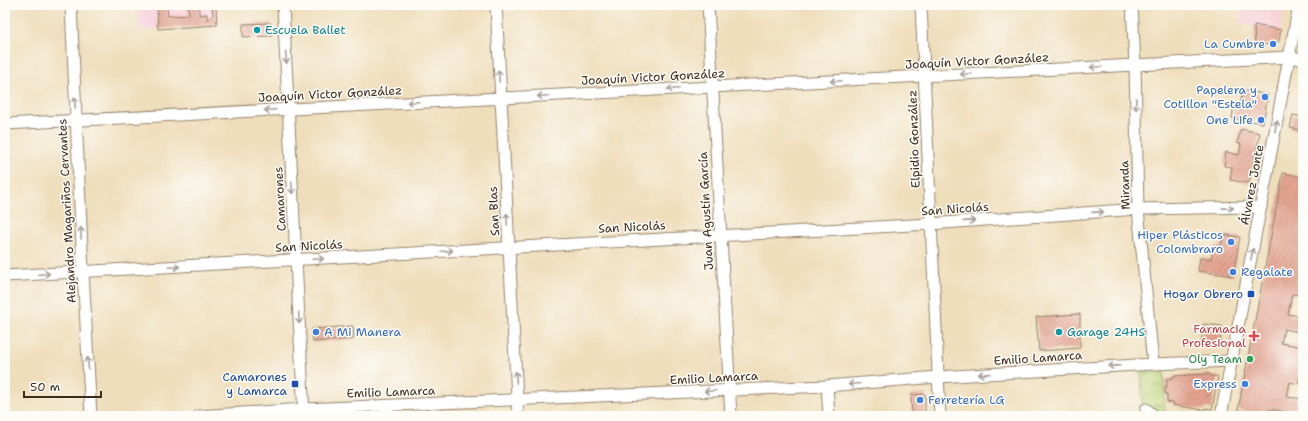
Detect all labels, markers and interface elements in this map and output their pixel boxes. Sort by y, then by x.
place label: Escuela Ballet [265,22,346,38]
marker: Escuela Ballet [252,25,262,35]
place label: La Cumbre [1204,36,1265,52]
marker: La Cumbre [1268,39,1278,49]
street label: Joaquín Victor González [905,49,1049,73]
one-way arrow [282,51,289,64]
one-way arrow [1090,64,1103,71]
street label: Joaquín Victor González [581,65,725,89]
one-way arrow [495,70,503,83]
one-way arrow [960,71,973,78]
one-way arrow [830,77,843,85]
street label: Joaquín Victor González [258,82,402,106]
place label: Papelera y Cotillon "Estela" [1164,82,1257,112]
one-way arrow [667,86,680,93]
street label: Elpidio González [904,90,924,188]
one-way arrow [537,92,550,99]
marker: Papelera y Cotillon "Estela" [1260,92,1270,102]
one-way arrow [72,97,79,110]
one-way arrow [1132,97,1140,110]
one-way arrow [407,99,420,106]
one-way arrow [264,107,277,114]
place label: One Life [1206,112,1253,128]
marker: One Life [1256,115,1266,125]
street label: Alejandro Magariños Cervantes [54,118,80,304]
one-way arrow [1272,120,1280,133]
street label: Álvarez Jonte [1236,143,1268,227]
street label: Juan Agustín García [695,151,717,271]
street label: Miranda [1116,159,1134,210]
street label: Camarones [270,166,290,232]
one-way arrow [288,181,296,194]
street label: San Blas [485,186,503,236]
street label: San Nicolás [921,199,989,219]
one-way arrow [1221,204,1234,212]
one-way arrow [1091,208,1104,215]
one-way arrow [503,213,511,226]
street label: San Nicolás [598,217,666,237]
one-way arrow [962,218,975,225]
one-way arrow [77,227,85,240]
place label: Hiper Plásticos Colombraro [1137,227,1223,257]
street label: San Nicolás [275,236,343,256]
marker: Hiper Plásticos Colombraro [1226,237,1236,247]
one-way arrow [440,248,453,255]
one-way arrow [1248,248,1256,261]
one-way arrow [311,255,324,262]
one-way arrow [167,263,180,270]
place label: Regalate [1241,264,1293,280]
marker: Regalate [1228,267,1238,277]
one-way arrow [37,270,50,277]
place label: Hogar Obrero [1163,286,1243,302]
marker: Hogar Obrero [1246,289,1256,299]
one-way arrow [295,311,302,324]
place label: Farmacia Profesional [1182,321,1247,351]
place label: A Mi Manera [324,324,402,340]
place label: Garage 24HS [1067,324,1146,340]
marker: A Mi Manera [311,327,321,337]
marker: Garage 24HS [1054,327,1064,337]
marker: Farmacia Profesional [1249,331,1259,341]
street label: Emilio Lamarca [993,347,1083,369]
place label: Oly Team [1188,351,1242,367]
marker: Oly Team [1245,354,1255,364]
one-way arrow [84,357,92,370]
one-way arrow [1108,362,1121,370]
street label: Emilio Lamarca [669,368,759,388]
place label: Camarones y Lamarca [223,369,288,399]
one-way arrow [978,370,991,378]
one-way arrow [512,371,520,384]
scale bar [24,373,101,399]
place label: Express [1193,376,1237,392]
text: 50 m [30,379,60,395]
marker: Camarones y Lamarca [290,379,300,389]
marker: Express [1240,379,1250,389]
one-way arrow [848,380,861,387]
street label: Emilio Lamarca [346,382,436,402]
one-way arrow [704,387,717,395]
place label: Ferretería LG [928,392,1005,408]
marker: Ferretería LG [915,395,925,405]

